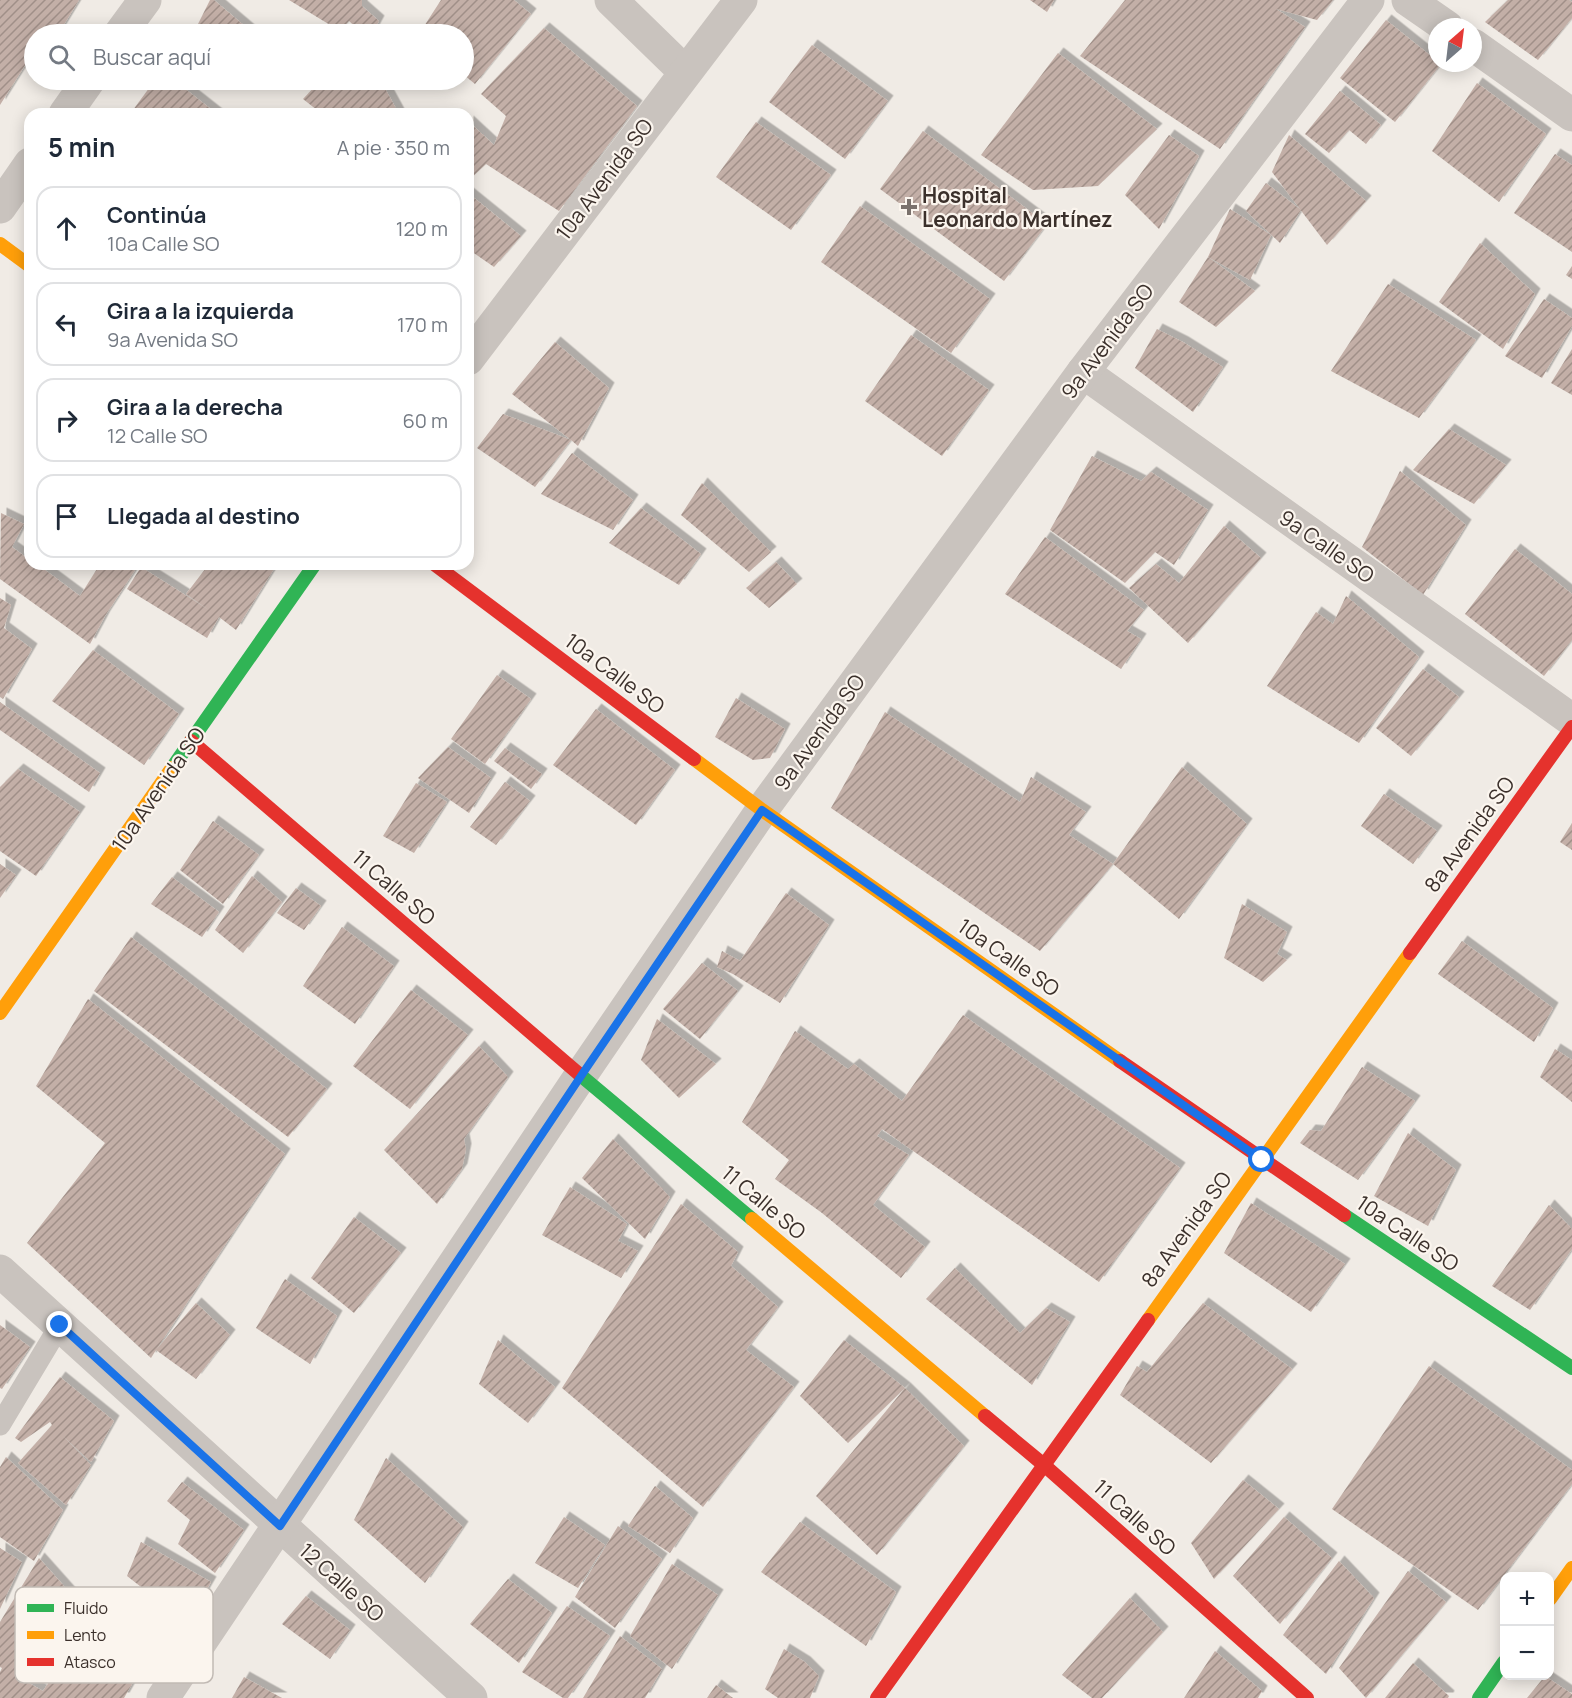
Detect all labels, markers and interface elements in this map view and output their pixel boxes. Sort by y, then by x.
north arrow [1428,18,1482,72]
search box [24,24,474,90]
icon: search [45,41,78,74]
text: Buscar aquí [93,42,211,72]
street label: 10a Avenida SO [549,113,659,245]
text: 5 min [48,129,115,165]
text: A pie · 350 m [337,134,450,161]
place label: Hospital Leonardo Martínez [922,181,1113,233]
marker: Hospital Leonardo Martínez [900,198,918,216]
text: Continúa [107,200,207,230]
icon: ahead [50,212,83,245]
text: 120 m [396,215,448,242]
text: 10a Calle SO [107,230,219,257]
street label: 9a Avenida SO [1054,278,1160,404]
text: Gira a la izquierda [107,296,294,326]
icon: left [50,308,83,341]
text: 170 m [397,311,448,338]
text: 9a Avenida SO [107,326,238,353]
text: Gira a la derecha [107,392,283,422]
icon: right [50,404,83,437]
text: 60 m [402,407,448,434]
text: 12 Calle SO [107,422,207,449]
icon: arrive [50,500,83,533]
text: Llegada al destino [107,501,300,531]
street label: 9a Calle SO [1274,503,1380,589]
street label: 10a Calle SO [559,626,671,720]
street label: 9a Avenida SO [767,668,871,796]
street label: 10a Avenida SO [105,721,211,857]
street label: 8a Avenida SO [1418,771,1520,897]
street label: 11 Calle SO [346,843,442,931]
street label: 10a Calle SO [953,912,1065,1002]
route start [1248,1146,1274,1172]
street label: 11 Calle SO [716,1159,812,1245]
street label: 8a Avenida SO [1135,1166,1237,1292]
street label: 10a Calle SO [1351,1188,1465,1278]
route end [46,1311,72,1337]
street label: 11 Calle SO [1088,1473,1182,1561]
street label: 12 Calle SO [293,1536,391,1628]
map controls [1500,1572,1554,1680]
button: + [1500,1572,1554,1626]
legend [15,1587,213,1683]
text: Fluido [64,1597,108,1619]
text: Lento [64,1624,106,1646]
button: − [1500,1626,1554,1680]
text: Atasco [64,1651,116,1673]

